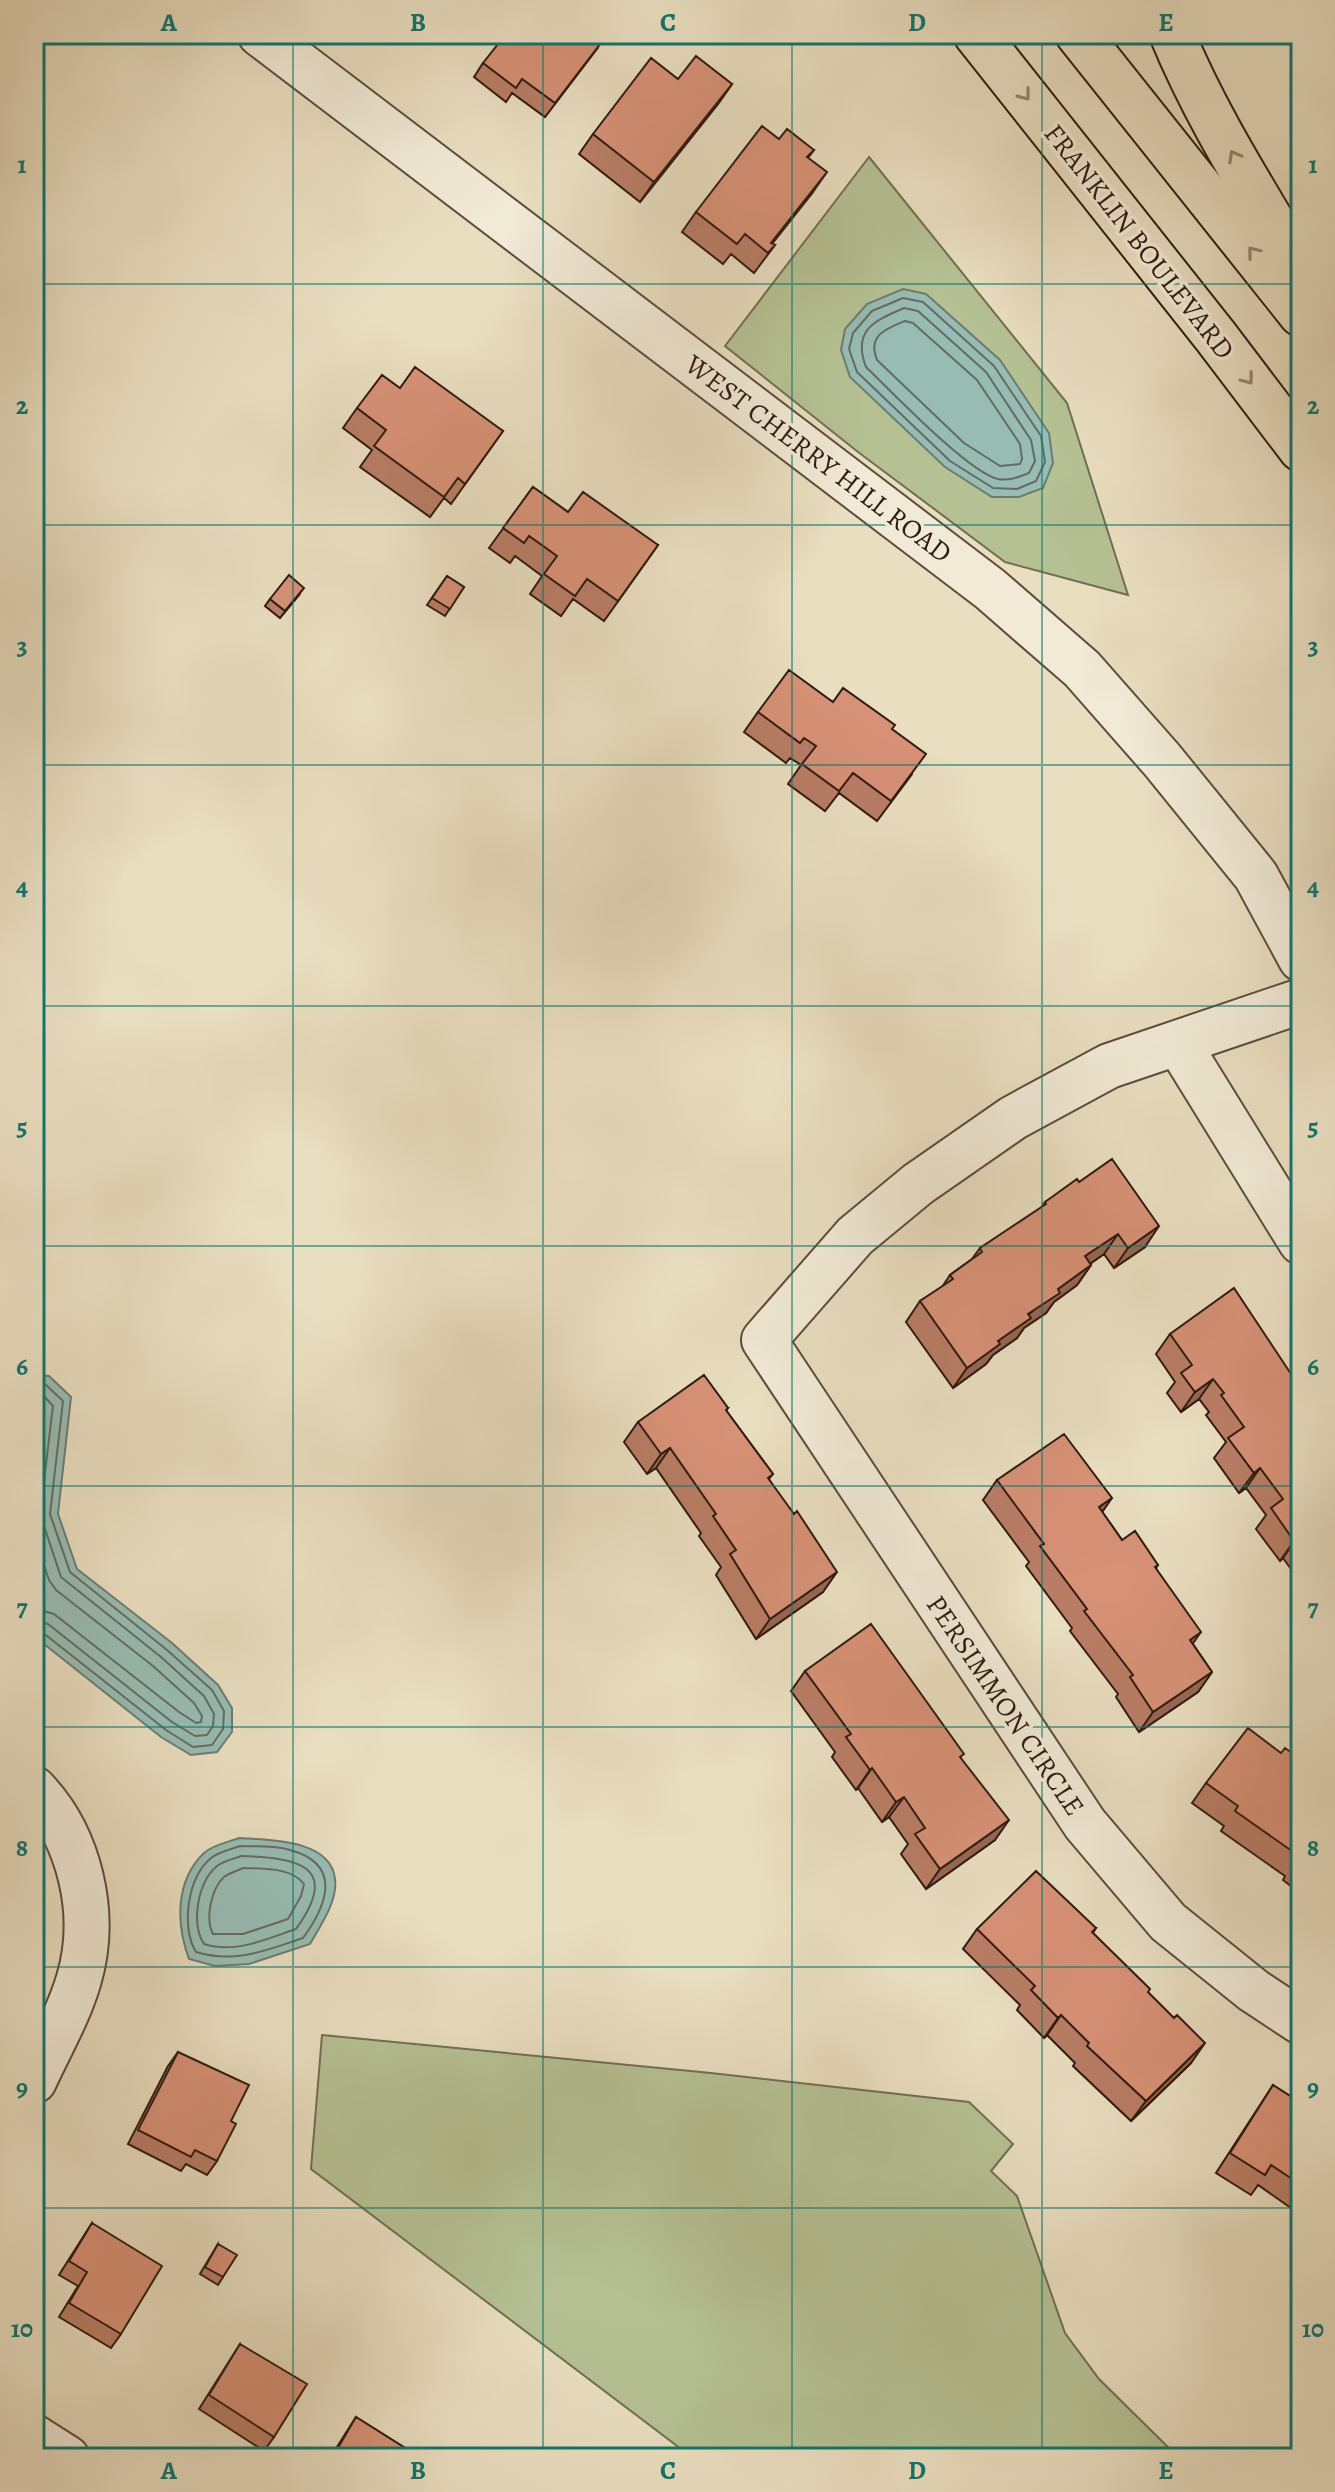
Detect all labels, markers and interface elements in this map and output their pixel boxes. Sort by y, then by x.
text: A [160,5,178,40]
text: B [410,5,426,40]
text: C [660,5,676,40]
text: D [908,5,926,40]
text: E [1158,5,1174,40]
one-way arrow [1015,86,1029,101]
street label: FRANKLIN BOULEVARD [1035,116,1243,367]
text: 1 [17,147,27,182]
text: 1 [1308,147,1318,182]
one-way arrow [1228,149,1243,164]
one-way arrow [1248,247,1263,261]
street label: WEST CHERRY HILL ROAD [676,345,960,572]
one-way arrow [1238,370,1253,385]
text: 2 [16,388,29,423]
text: 2 [1307,388,1320,423]
text: 3 [16,628,28,663]
text: 3 [1307,628,1319,663]
text: 4 [16,869,28,904]
text: 4 [1307,869,1319,904]
text: 5 [16,1109,28,1144]
text: 5 [1307,1109,1319,1144]
text: 6 [16,1349,28,1384]
text: 6 [1307,1349,1319,1384]
street label: PERSIMMON CIRCLE [917,1588,1093,1823]
text: 7 [16,1590,28,1625]
text: 7 [1307,1590,1319,1625]
text: 8 [16,1830,28,1865]
text: 8 [1307,1830,1319,1865]
text: 9 [16,2070,28,2105]
text: 9 [1307,2070,1319,2105]
text: 10 [11,2311,33,2346]
text: 10 [1302,2311,1324,2346]
text: A [160,2453,178,2488]
text: B [410,2453,426,2488]
text: C [660,2453,676,2488]
text: D [908,2453,926,2488]
text: E [1158,2453,1174,2488]

